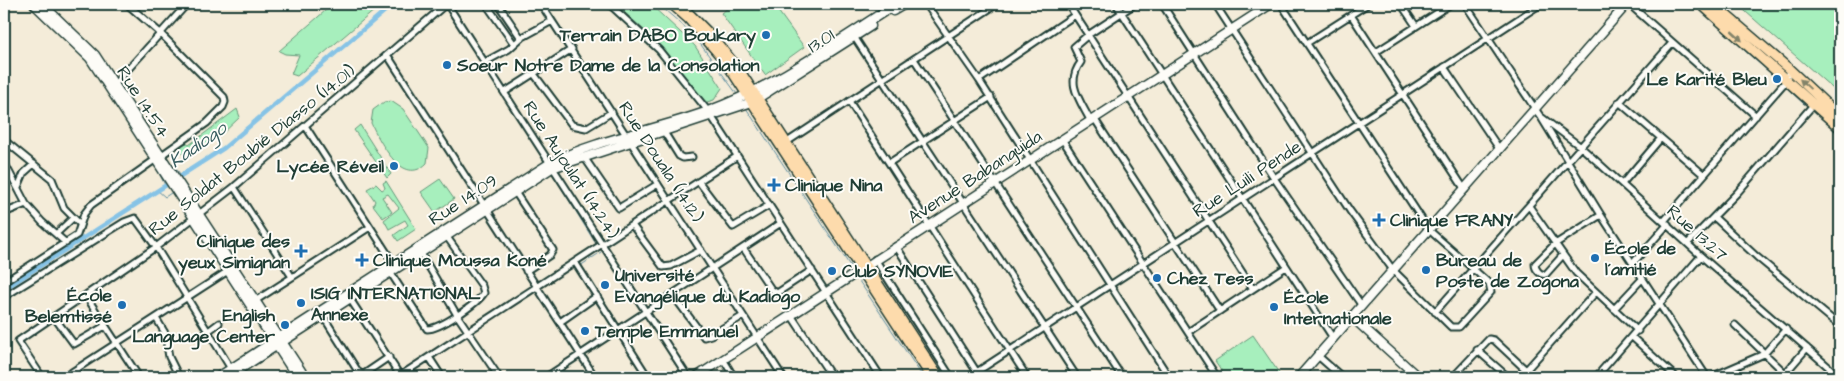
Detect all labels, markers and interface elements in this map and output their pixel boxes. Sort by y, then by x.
place label: Terrain DABO Boukary [559,23,756,49]
street label: 13.01 [803,23,839,59]
marker: Terrain DABO Boukary [760,29,772,41]
one-way arrow [1731,30,1743,42]
place label: Soeur Notre Dame de la Consolation [456,53,760,78]
street label: Rue Soldat Boubié Diasso (14.01) [143,59,361,241]
marker: Soeur Notre Dame de la Consolation [441,59,453,71]
street label: Rue 14.54 [110,61,176,143]
place label: Le Karité Bleu [1646,67,1767,92]
marker: Le Karité Bleu [1771,73,1783,85]
one-way arrow [1799,78,1811,90]
street label: Rue Aujoulat (14.24) [517,96,625,244]
street label: Rue Douala (14.12) [613,97,709,227]
water label: Kadiogo [164,115,233,175]
street label: Avenue Babanguida [903,124,1048,231]
street label: Rue Luili Pende [1188,134,1307,224]
place label: Lycée Réveil [276,154,384,180]
marker: Lycée Réveil [388,160,400,172]
street label: Rue 14.09 [424,168,502,232]
place label: Clinique Nina [785,173,883,198]
marker: Clinique Nina [767,178,781,192]
street label: Rue 13.27 [1661,199,1733,267]
place label: Clinique FRANY [1390,208,1513,233]
marker: Clinique FRANY [1372,213,1386,227]
place label: Clinique des yeux Simignan [178,229,290,276]
place label: École de l´amitié [1605,236,1676,282]
marker: Clinique des yeux Simignan [294,244,308,258]
place label: Clinique Moussa Koné [373,248,547,273]
place label: Bureau de Poste de Zogona [1436,248,1580,295]
marker: École de l´amitié [1589,252,1601,264]
marker: Clinique Moussa Koné [355,253,369,267]
place label: Club SYNOVIE [842,259,954,284]
place label: Université Evangélique du Kadiogo [615,263,801,310]
marker: Bureau de Poste de Zogona [1420,264,1432,276]
marker: Club SYNOVIE [826,265,838,277]
place label: Chez Tess [1167,266,1254,291]
marker: Chez Tess [1151,272,1163,284]
marker: Université Evangélique du Kadiogo [599,279,611,291]
place label: ISIG INTERNATIONAL Annexe [311,281,481,327]
place label: École Belemtissé [25,283,112,329]
place label: École Internationale [1284,285,1392,331]
marker: ISIG INTERNATIONAL Annexe [295,297,307,309]
marker: École Belemtissé [116,299,128,311]
marker: École Internationale [1268,301,1280,313]
place label: English Language Center [132,303,276,350]
marker: English Language Center [279,319,291,331]
place label: Temple Emmanuel [594,319,738,344]
marker: Temple Emmanuel [579,325,591,337]

